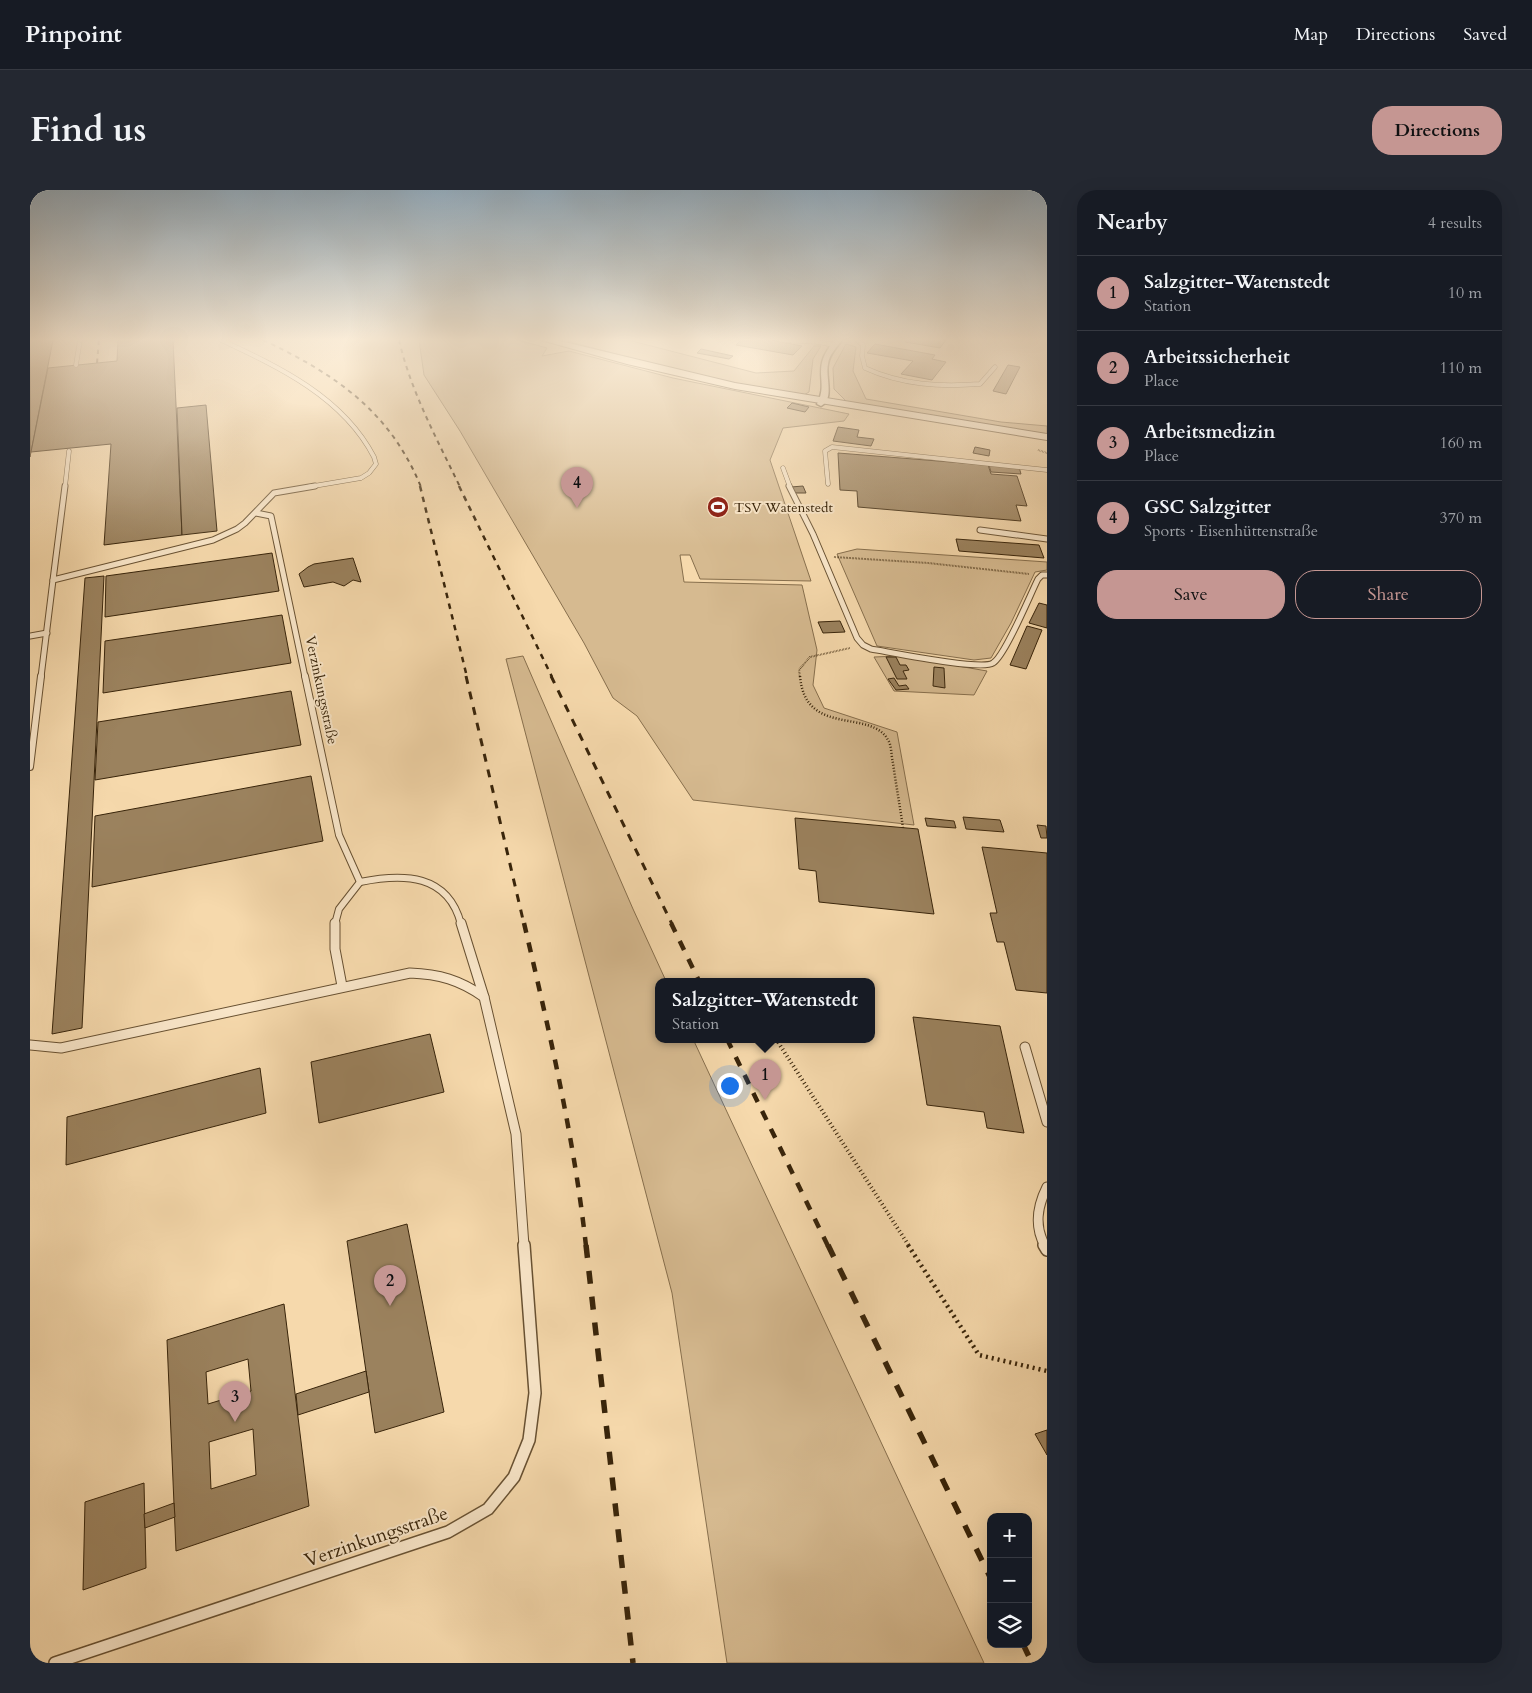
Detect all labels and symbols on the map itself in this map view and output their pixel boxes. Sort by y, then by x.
pin: 4 [561,467,593,508]
sports icon: TSV Watenstedt [706,495,730,519]
place label: TSV Watenstedt [734,498,833,517]
street label: Verzinkungsstraße [301,634,342,746]
pin: 1 [749,1059,781,1100]
your location [717,1073,743,1099]
pin: 2 [374,1265,406,1306]
pin: 3 [219,1381,251,1422]
street label: Verzinkungsstraße [301,1500,451,1574]

